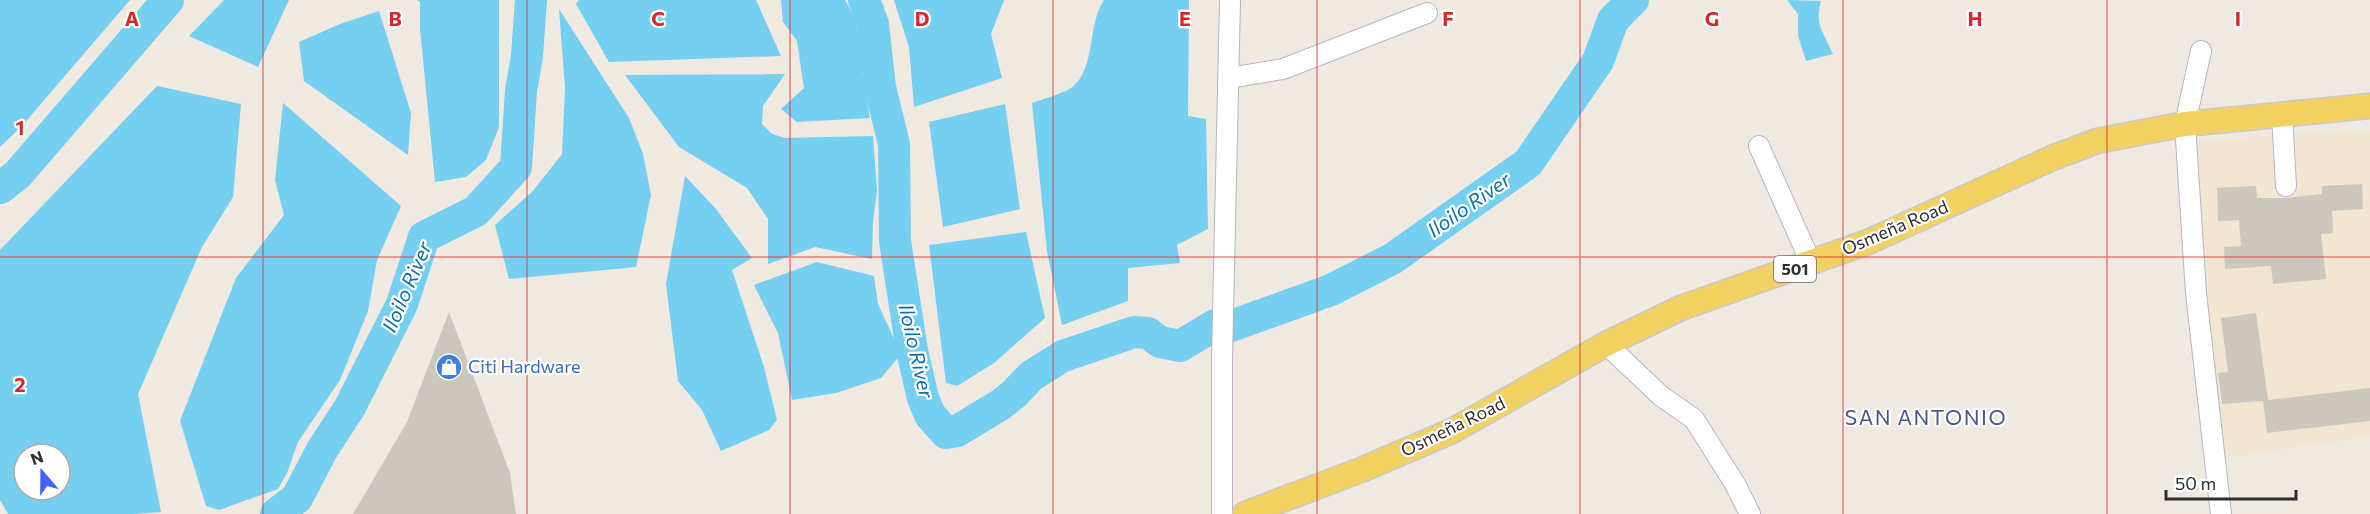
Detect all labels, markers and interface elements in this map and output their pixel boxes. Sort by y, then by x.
text: A [125,6,139,30]
text: B [388,6,402,30]
text: C [651,6,665,30]
text: D [915,6,929,30]
text: E [1179,6,1191,30]
text: F [1442,6,1454,30]
text: G [1705,6,1719,30]
text: H [1968,6,1983,30]
text: I [2235,6,2241,30]
text: 1 [15,115,25,139]
water label: Iloilo River [1422,166,1515,241]
street label: Osmeña Road [1838,195,1951,259]
water label: Iloilo River [376,237,436,335]
road number: 501 [1774,256,1816,282]
water label: Iloilo River [895,301,940,401]
shop icon: Citi Hardware [434,352,464,382]
place label: Citi Hardware [468,355,581,377]
text: 2 [14,372,26,396]
street label: Osmeña Road [1397,391,1508,461]
district label: SAN ANTONIO [1845,404,2007,429]
north arrow [12,442,72,502]
text: N [28,446,46,468]
scale bar [2166,463,2296,501]
text: 50 m [2175,472,2216,494]

